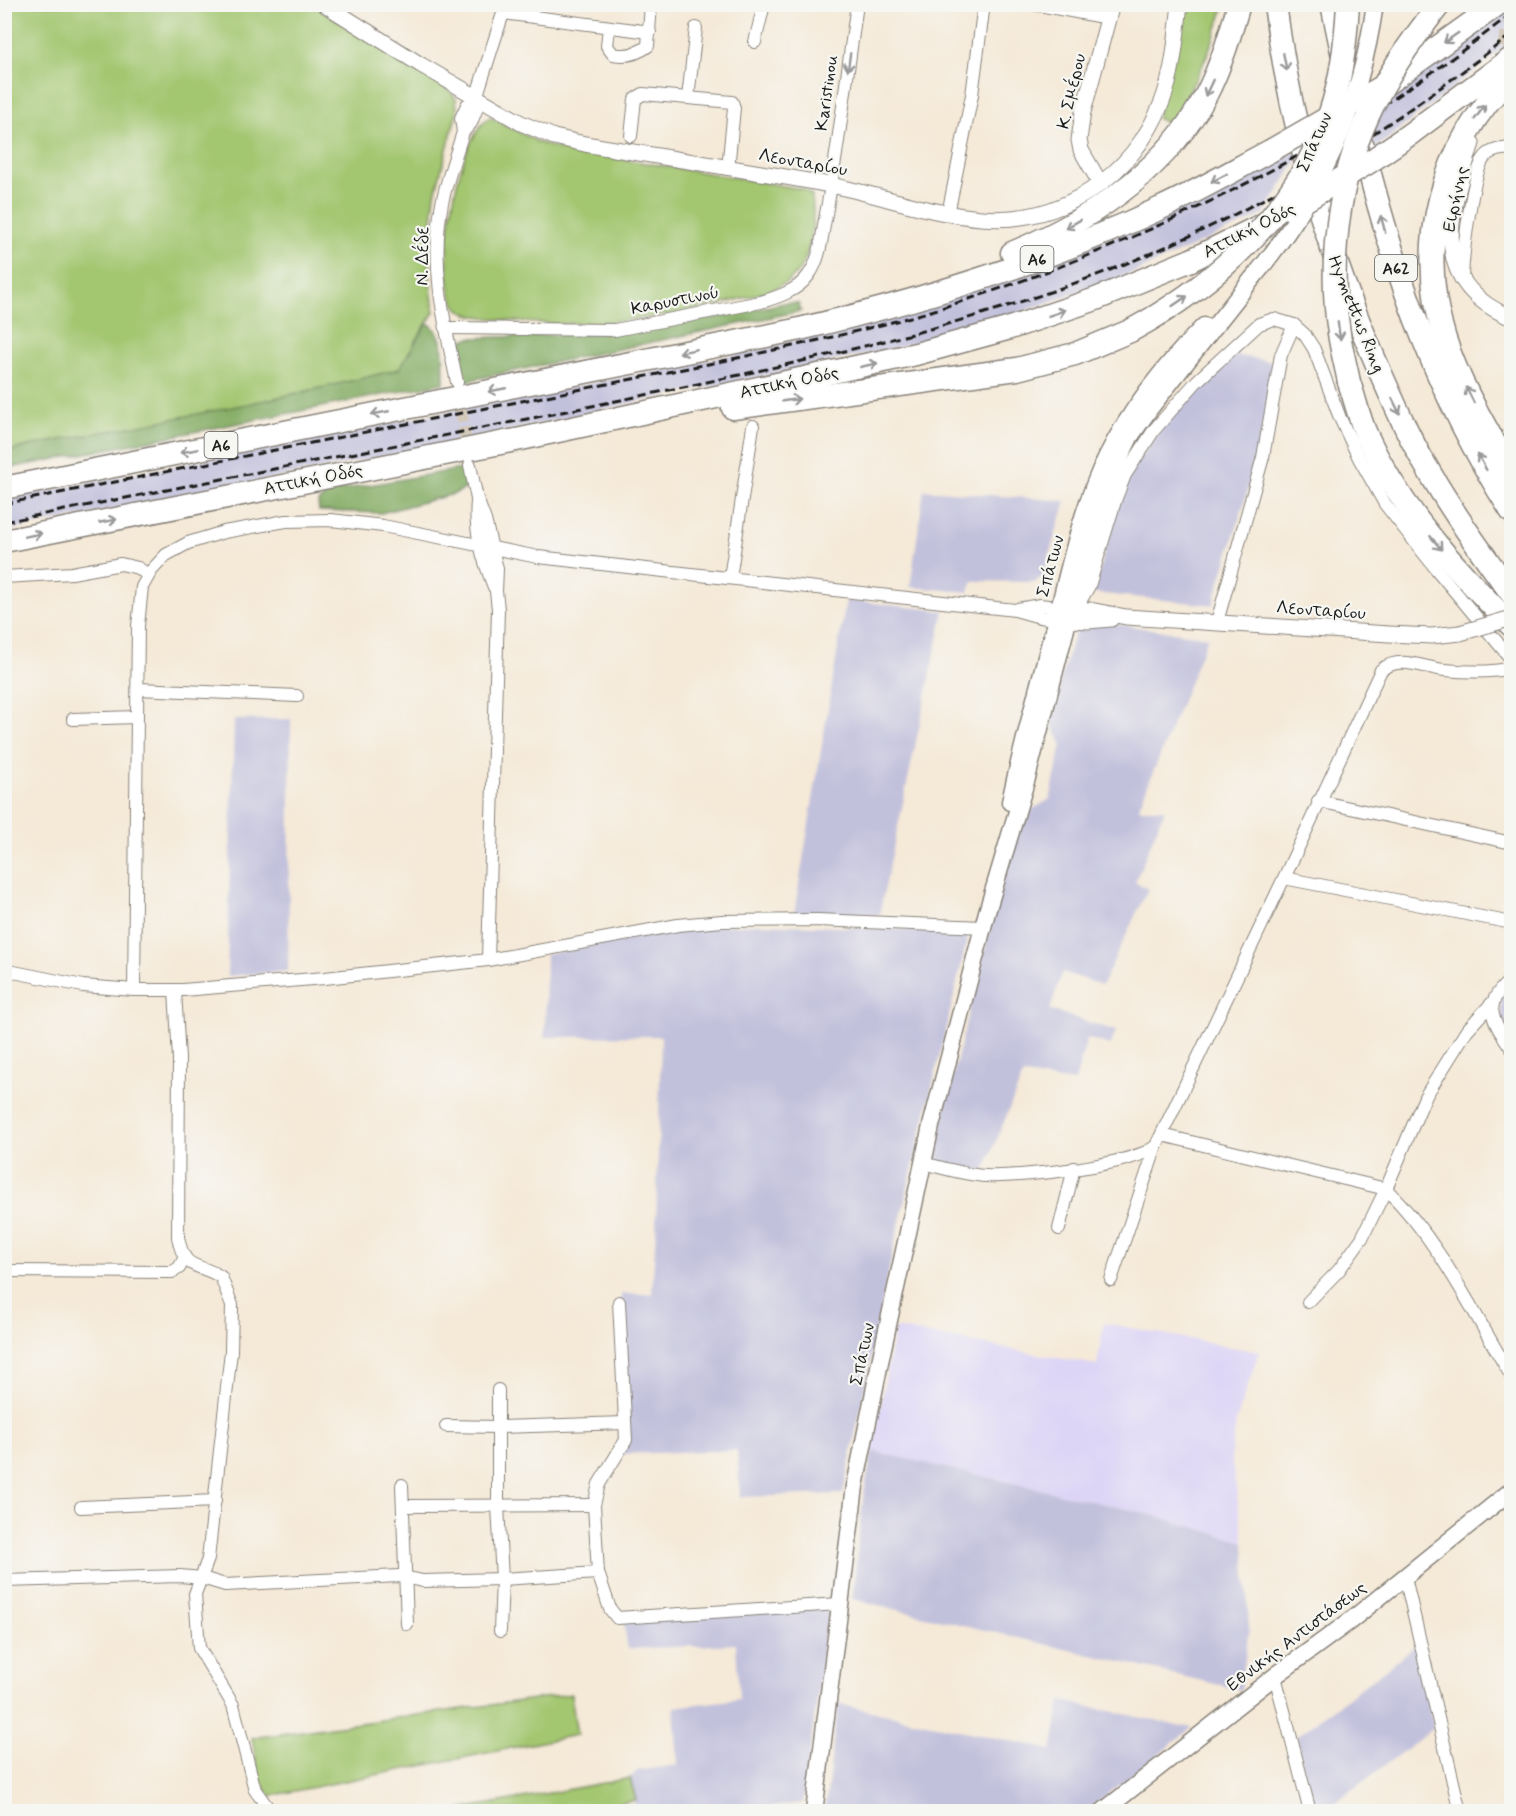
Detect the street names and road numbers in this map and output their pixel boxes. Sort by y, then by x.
street label: Κ. Σμέρου [1051,51,1092,131]
street label: Karistinou [810,54,844,133]
street label: Σπάτων [1291,109,1339,176]
street label: Λεονταρίου [756,143,849,183]
street label: Ειρήνης [1437,164,1475,234]
street label: Αττική Οδός [1199,197,1300,264]
street label: Ν. Δέδε [409,226,436,286]
road number: Α6 [1020,246,1054,272]
street label: Hymettus Ring [1322,252,1391,377]
road number: Α62 [1375,255,1417,281]
street label: Καρυστινού [629,281,721,321]
street label: Αττική Οδός [737,361,841,405]
road number: Α6 [204,432,238,458]
street label: Αττική Οδός [261,459,365,501]
street label: Σπάτων [1031,533,1071,600]
street label: Λεονταρίου [1275,596,1367,626]
street label: Σπάτων [845,1321,881,1388]
street label: Εθνικής Αντιστάσεως [1222,1576,1372,1697]

